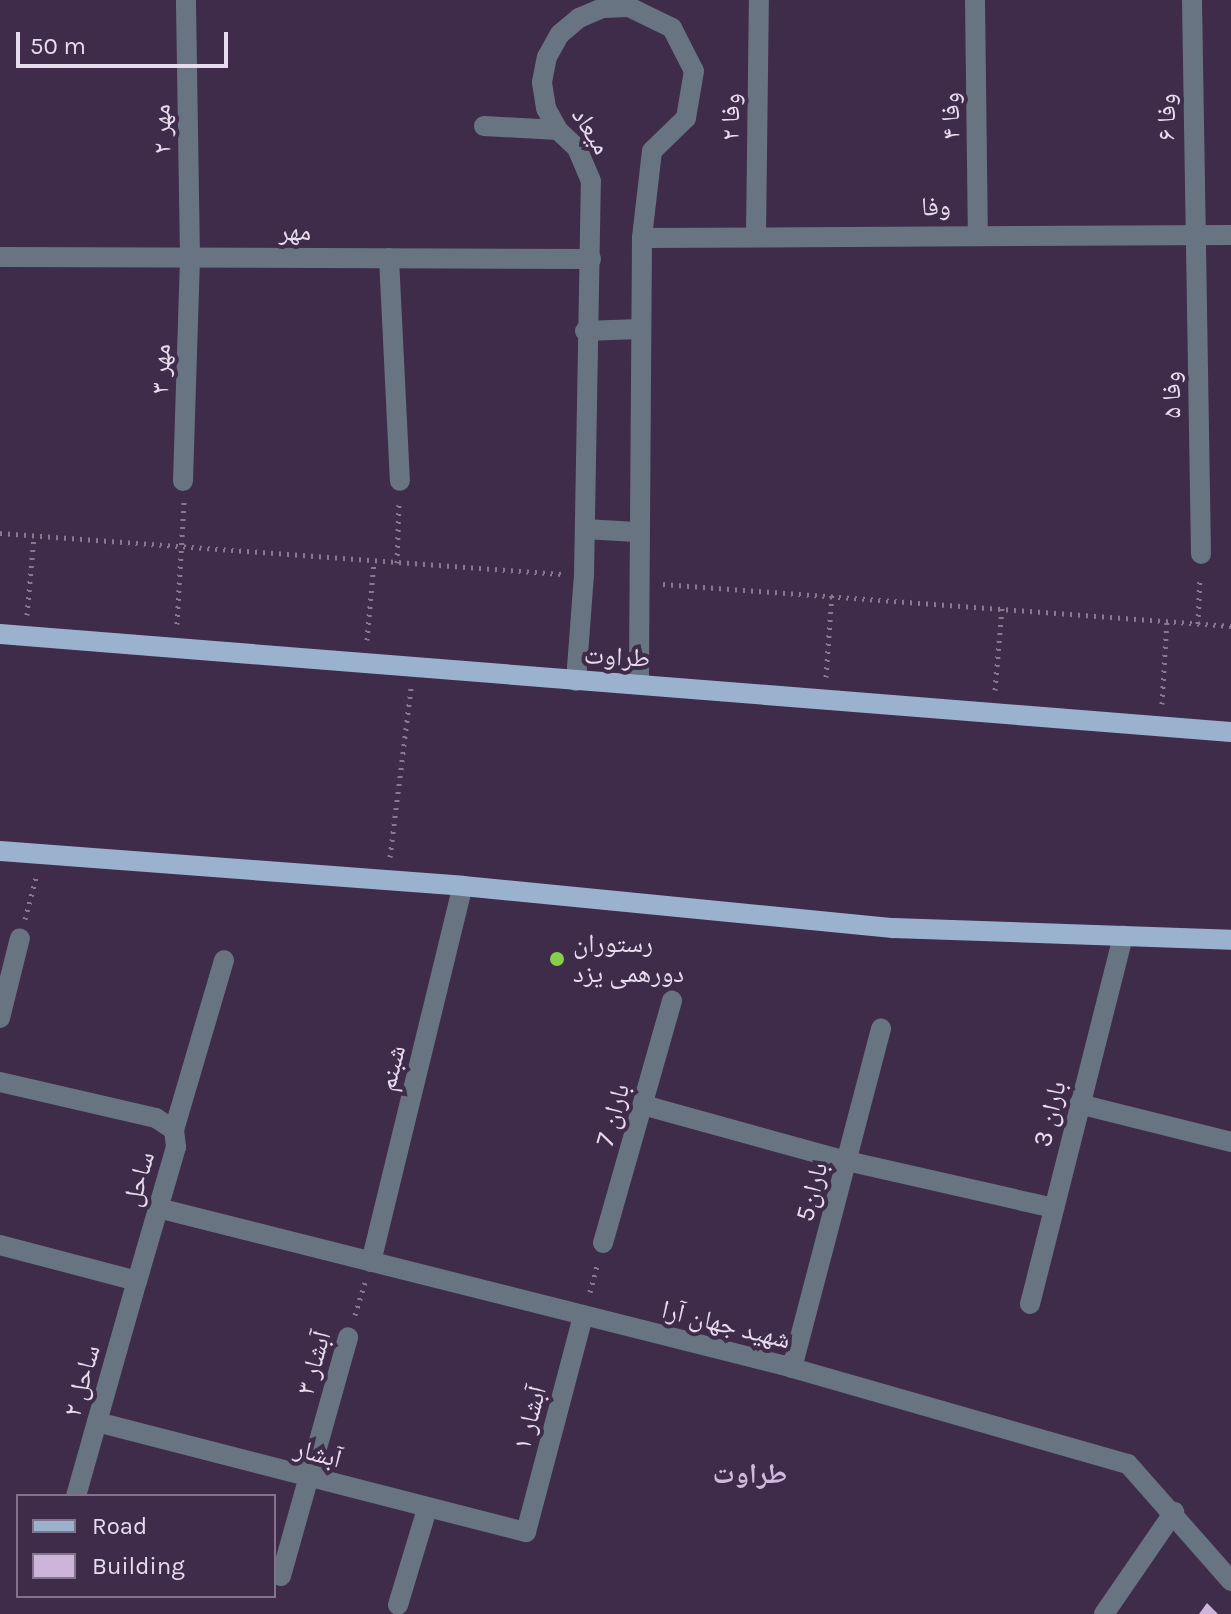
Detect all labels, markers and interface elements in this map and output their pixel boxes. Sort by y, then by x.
scale bar [20,16,232,66]
text: 50 m [30,32,86,60]
street label: وفا ۴ [935,92,967,140]
street label: وفا ۲ [715,93,747,141]
street label: وفا ۶ [1151,93,1183,141]
street label: میعاد [565,102,617,160]
street label: مهر ۲ [146,104,178,154]
street label: وفا [921,191,951,223]
street label: مهر [279,216,311,248]
street label: مهر ۳ [145,343,177,395]
street label: وفا ۵ [1156,371,1188,419]
street label: طراوت [583,640,651,674]
place label: رستوران دورهمی یزد [573,928,684,990]
marker: رستوران دورهمی یزد [548,950,566,968]
street label: شبنم [371,1042,413,1094]
street label: باران 3 [1027,1078,1073,1150]
street label: باران 7 [589,1080,637,1150]
street label: ساحل [116,1148,162,1210]
street label: باران5 [789,1159,835,1225]
street label: شهید جهان آرا [658,1294,794,1356]
street label: آبشار ۳ [290,1327,338,1399]
street label: ساحل ۲ [57,1341,107,1421]
street label: آبشار ۱ [507,1383,553,1453]
street label: آبشار [291,1433,345,1475]
district label: طراوت [713,1457,787,1491]
legend [16,1494,276,1598]
text: Road [92,1512,147,1540]
text: Building [92,1552,185,1580]

